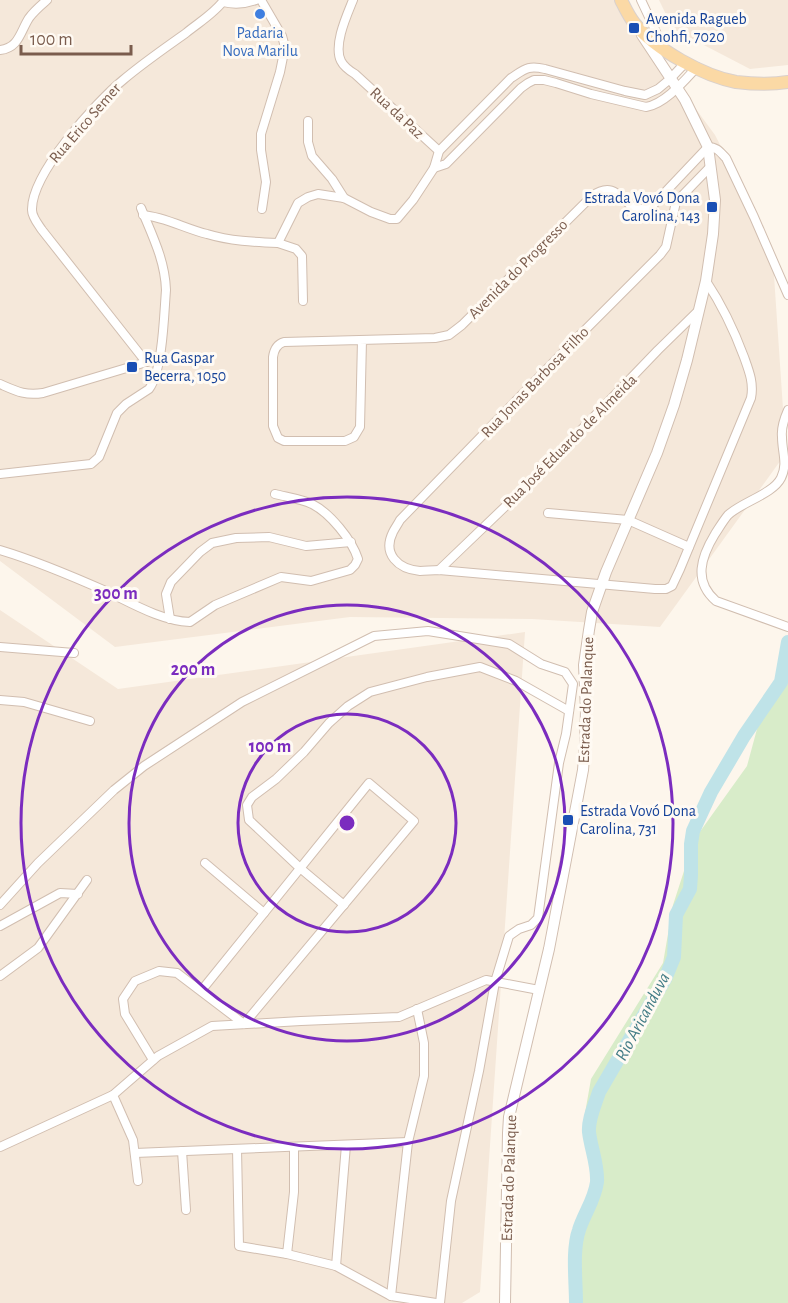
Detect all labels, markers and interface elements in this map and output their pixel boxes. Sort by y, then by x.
marker: Padaria Nova Marilu [253,7,267,21]
place label: Avenida Ragueb Chohfi, 7020 [646,11,747,45]
scale bar [21,18,130,56]
marker: Avenida Ragueb Chohfi, 7020 [627,21,641,35]
place label: Padaria Nova Marilu [222,25,298,59]
text: 100 m [30,31,73,49]
street label: Rua Erico Semer [46,79,124,166]
street label: Rua da Paz [367,84,427,142]
place label: Estrada Vovó Dona Carolina, 143 [584,190,700,224]
marker: Estrada Vovó Dona Carolina, 143 [705,200,719,214]
street label: Avenida do Progresso [465,216,571,322]
street label: Rua Jonas Barbosa Filho [478,323,592,441]
place label: Rua Gaspar Becerra, 1050 [144,350,226,384]
marker: Rua Gaspar Becerra, 1050 [125,360,139,374]
street label: Rua José Eduardo de Almeida [500,371,640,511]
text: 300 m [94,585,138,603]
street label: Estrada do Palanque [576,636,596,764]
text: 200 m [171,661,215,679]
text: 100 m [249,738,291,756]
place label: Estrada Vovó Dona Carolina, 731 [580,803,696,837]
centre of rings [337,813,357,833]
marker: Estrada Vovó Dona Carolina, 731 [561,813,575,827]
water label: Rio Aricanduva [612,970,674,1064]
street label: Estrada do Palanque [499,1114,519,1242]

